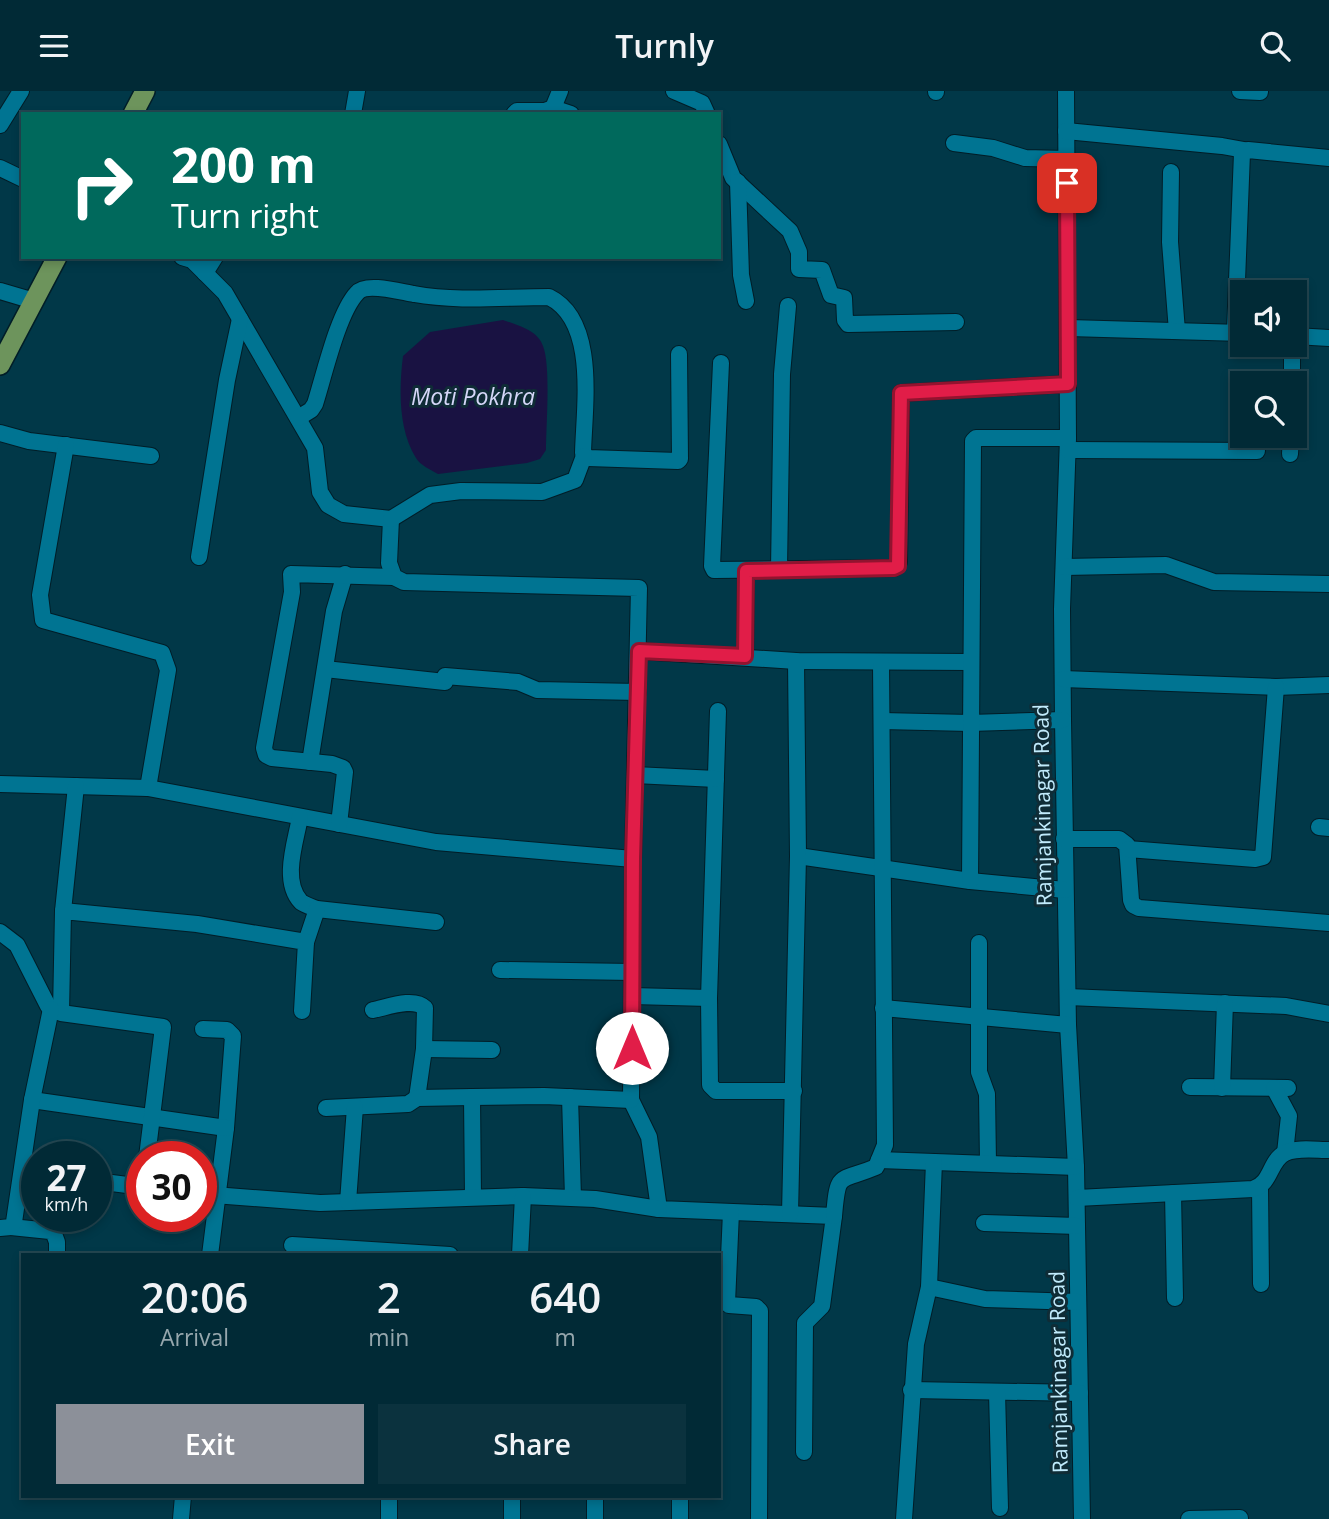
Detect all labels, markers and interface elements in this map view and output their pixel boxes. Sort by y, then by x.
text: Turnly [615,24,714,67]
icon: menu [35,27,73,65]
icon: search [1256,27,1294,65]
text: 200 m [171,131,316,197]
icon: right [56,140,147,231]
pin [1037,153,1097,213]
icon: arrive [1048,164,1086,202]
text: Turn right [171,194,319,237]
map controls [1230,280,1307,448]
button: sound [1230,280,1307,357]
button: search [1230,371,1307,448]
water label: Moti Pokhra [411,380,535,412]
street label: Ramjankinagar Road [1026,704,1058,906]
position arrow [595,1011,669,1085]
speed limit sign: 30 [126,1141,217,1232]
text: 27 [46,1154,87,1201]
text: km/h [45,1192,88,1216]
text: 20:06 [141,1268,248,1325]
text: 2 [377,1268,401,1325]
text: 640 [529,1268,601,1325]
street label: Ramjankinagar Road [1042,1271,1074,1473]
text: Arrival [160,1321,229,1353]
text: min [368,1321,409,1353]
text: m [555,1321,576,1353]
button: Exit [56,1404,364,1484]
button: Share [378,1404,686,1484]

